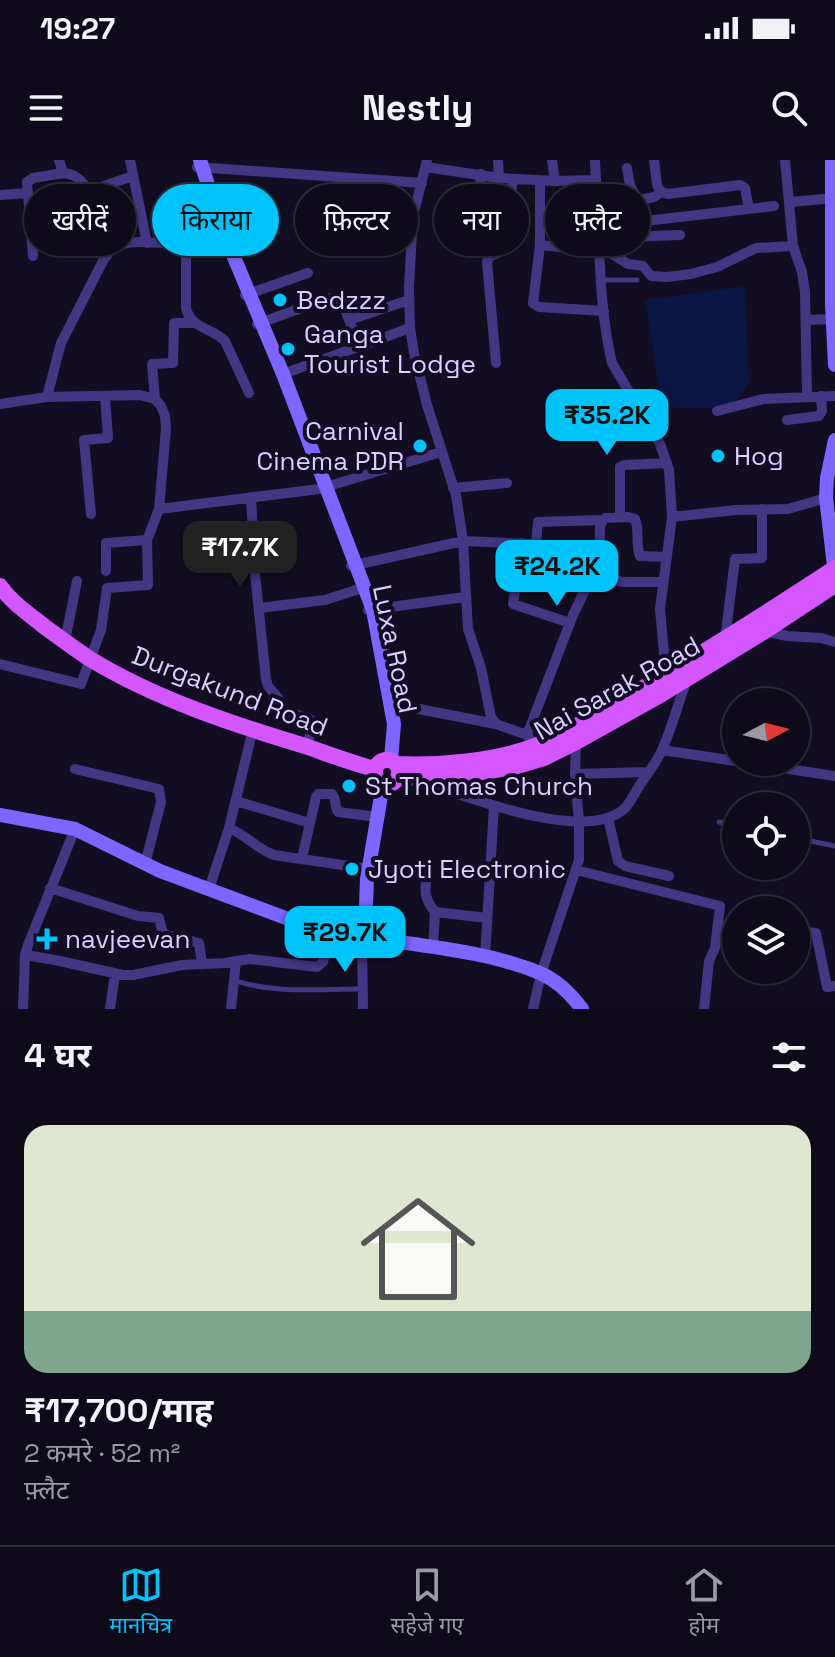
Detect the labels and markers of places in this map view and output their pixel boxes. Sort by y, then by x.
place label: Bedzzz [296,283,386,317]
marker: Bedzzz [271,291,289,309]
place label: Ganga Tourist Lodge [304,317,476,381]
marker: Ganga Tourist Lodge [279,340,297,358]
pin: ₹35.2K [542,389,672,457]
place label: Carnival Cinema PDR [256,414,404,478]
marker: Carnival Cinema PDR [411,437,429,455]
place label: Hog [734,439,784,473]
marker: Hog [709,447,727,465]
pin: ₹17.7K [175,521,305,589]
pin: ₹24.2K [492,540,622,608]
place label: St Thomas Church [365,769,593,803]
marker: St Thomas Church [340,777,358,795]
place label: Jyoti Electronic [368,852,566,886]
marker: Jyoti Electronic [343,860,361,878]
pin: ₹29.7K [280,906,410,974]
place label: navjeevan [65,922,190,956]
marker: navjeevan [36,928,58,950]

